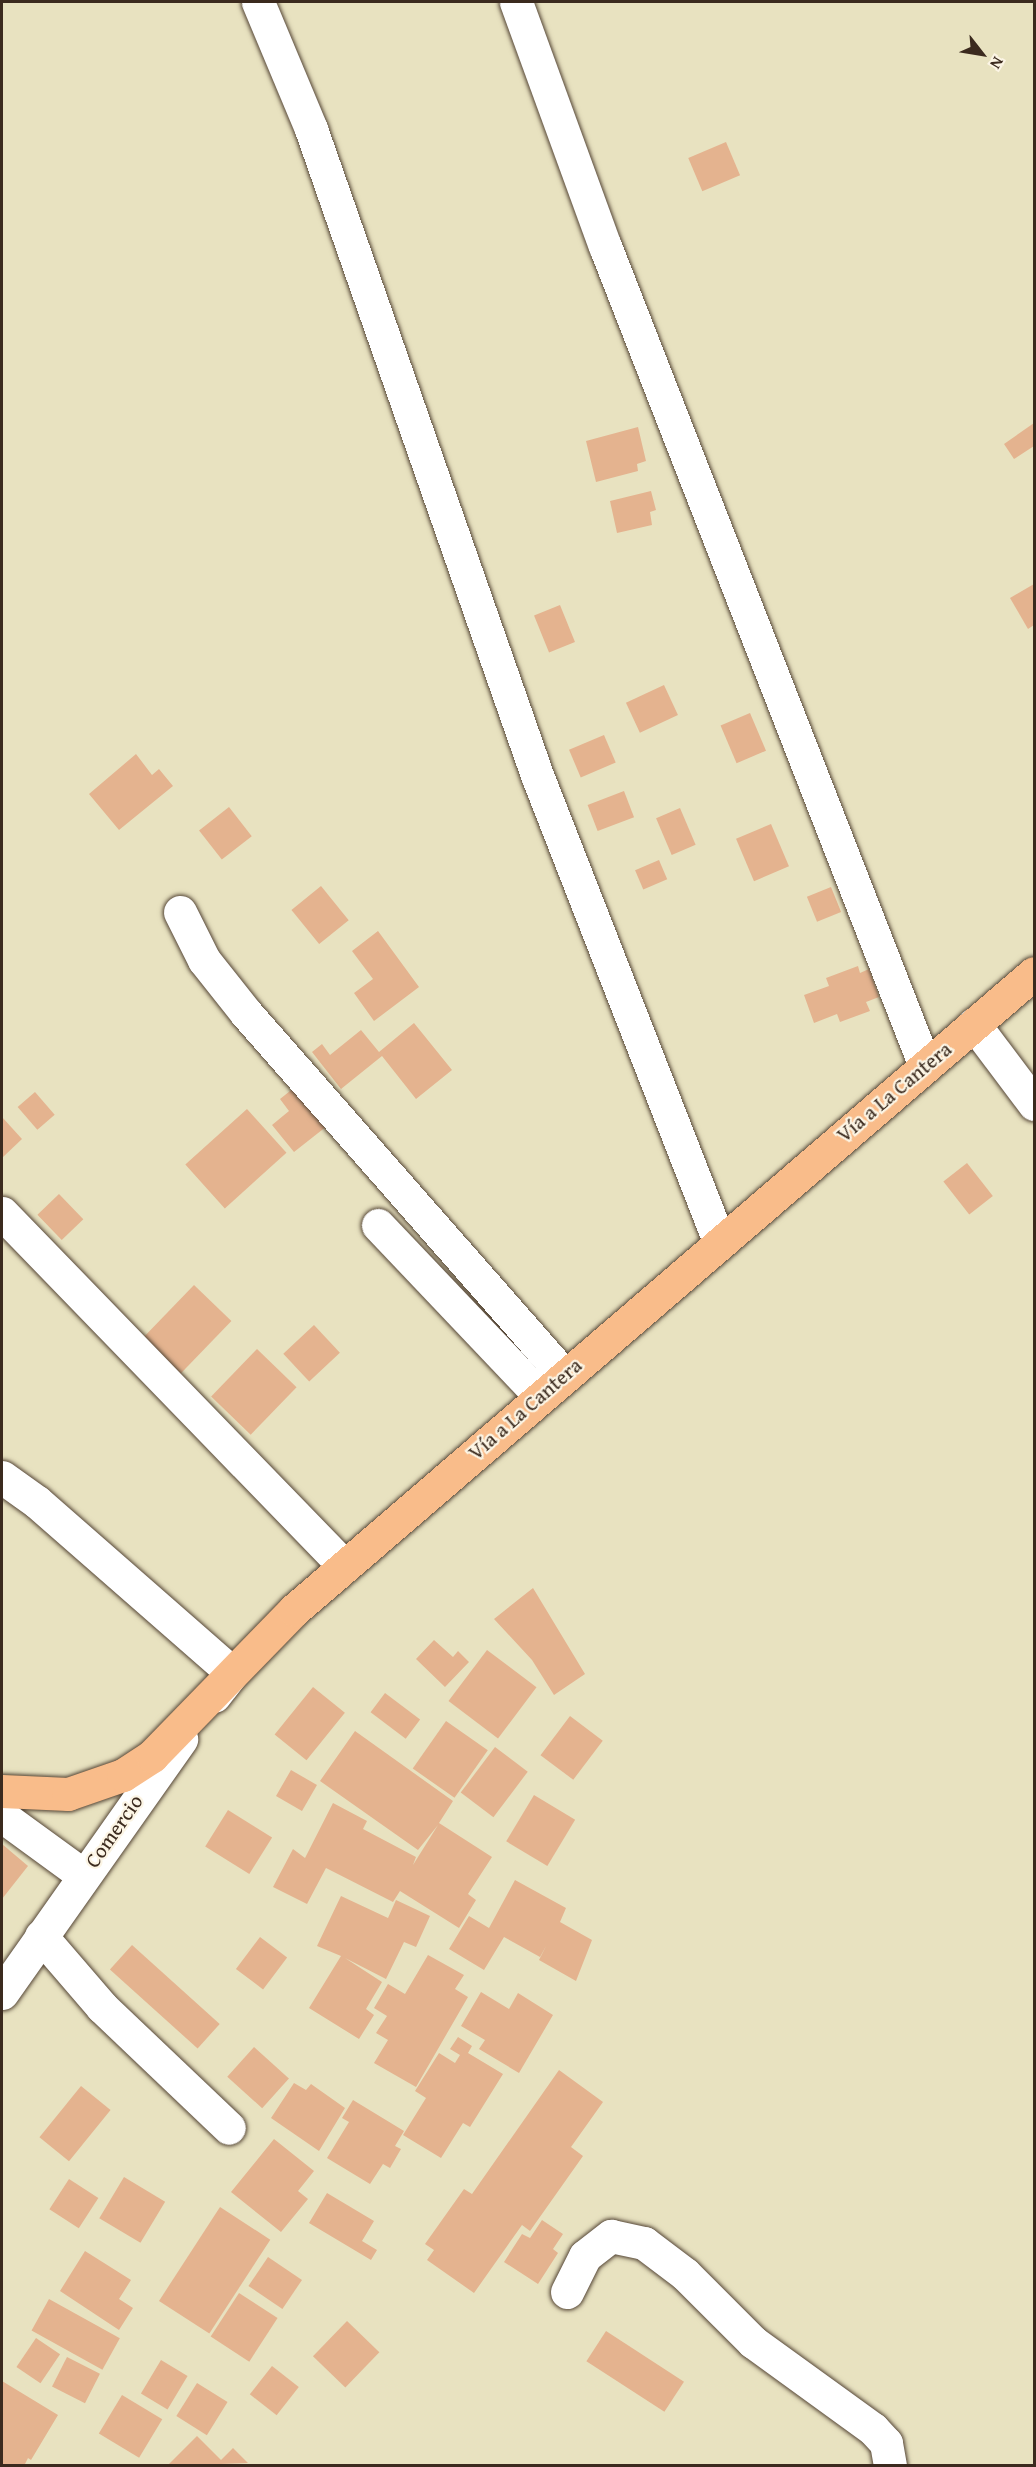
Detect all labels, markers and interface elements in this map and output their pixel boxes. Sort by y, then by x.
north arrow [952,24,1012,84]
text: N [984,52,1010,74]
street label: Vía a La Cantera [831,1037,957,1147]
street label: Vía a La Cantera [463,1353,587,1465]
street label: Comercio [80,1790,148,1872]

